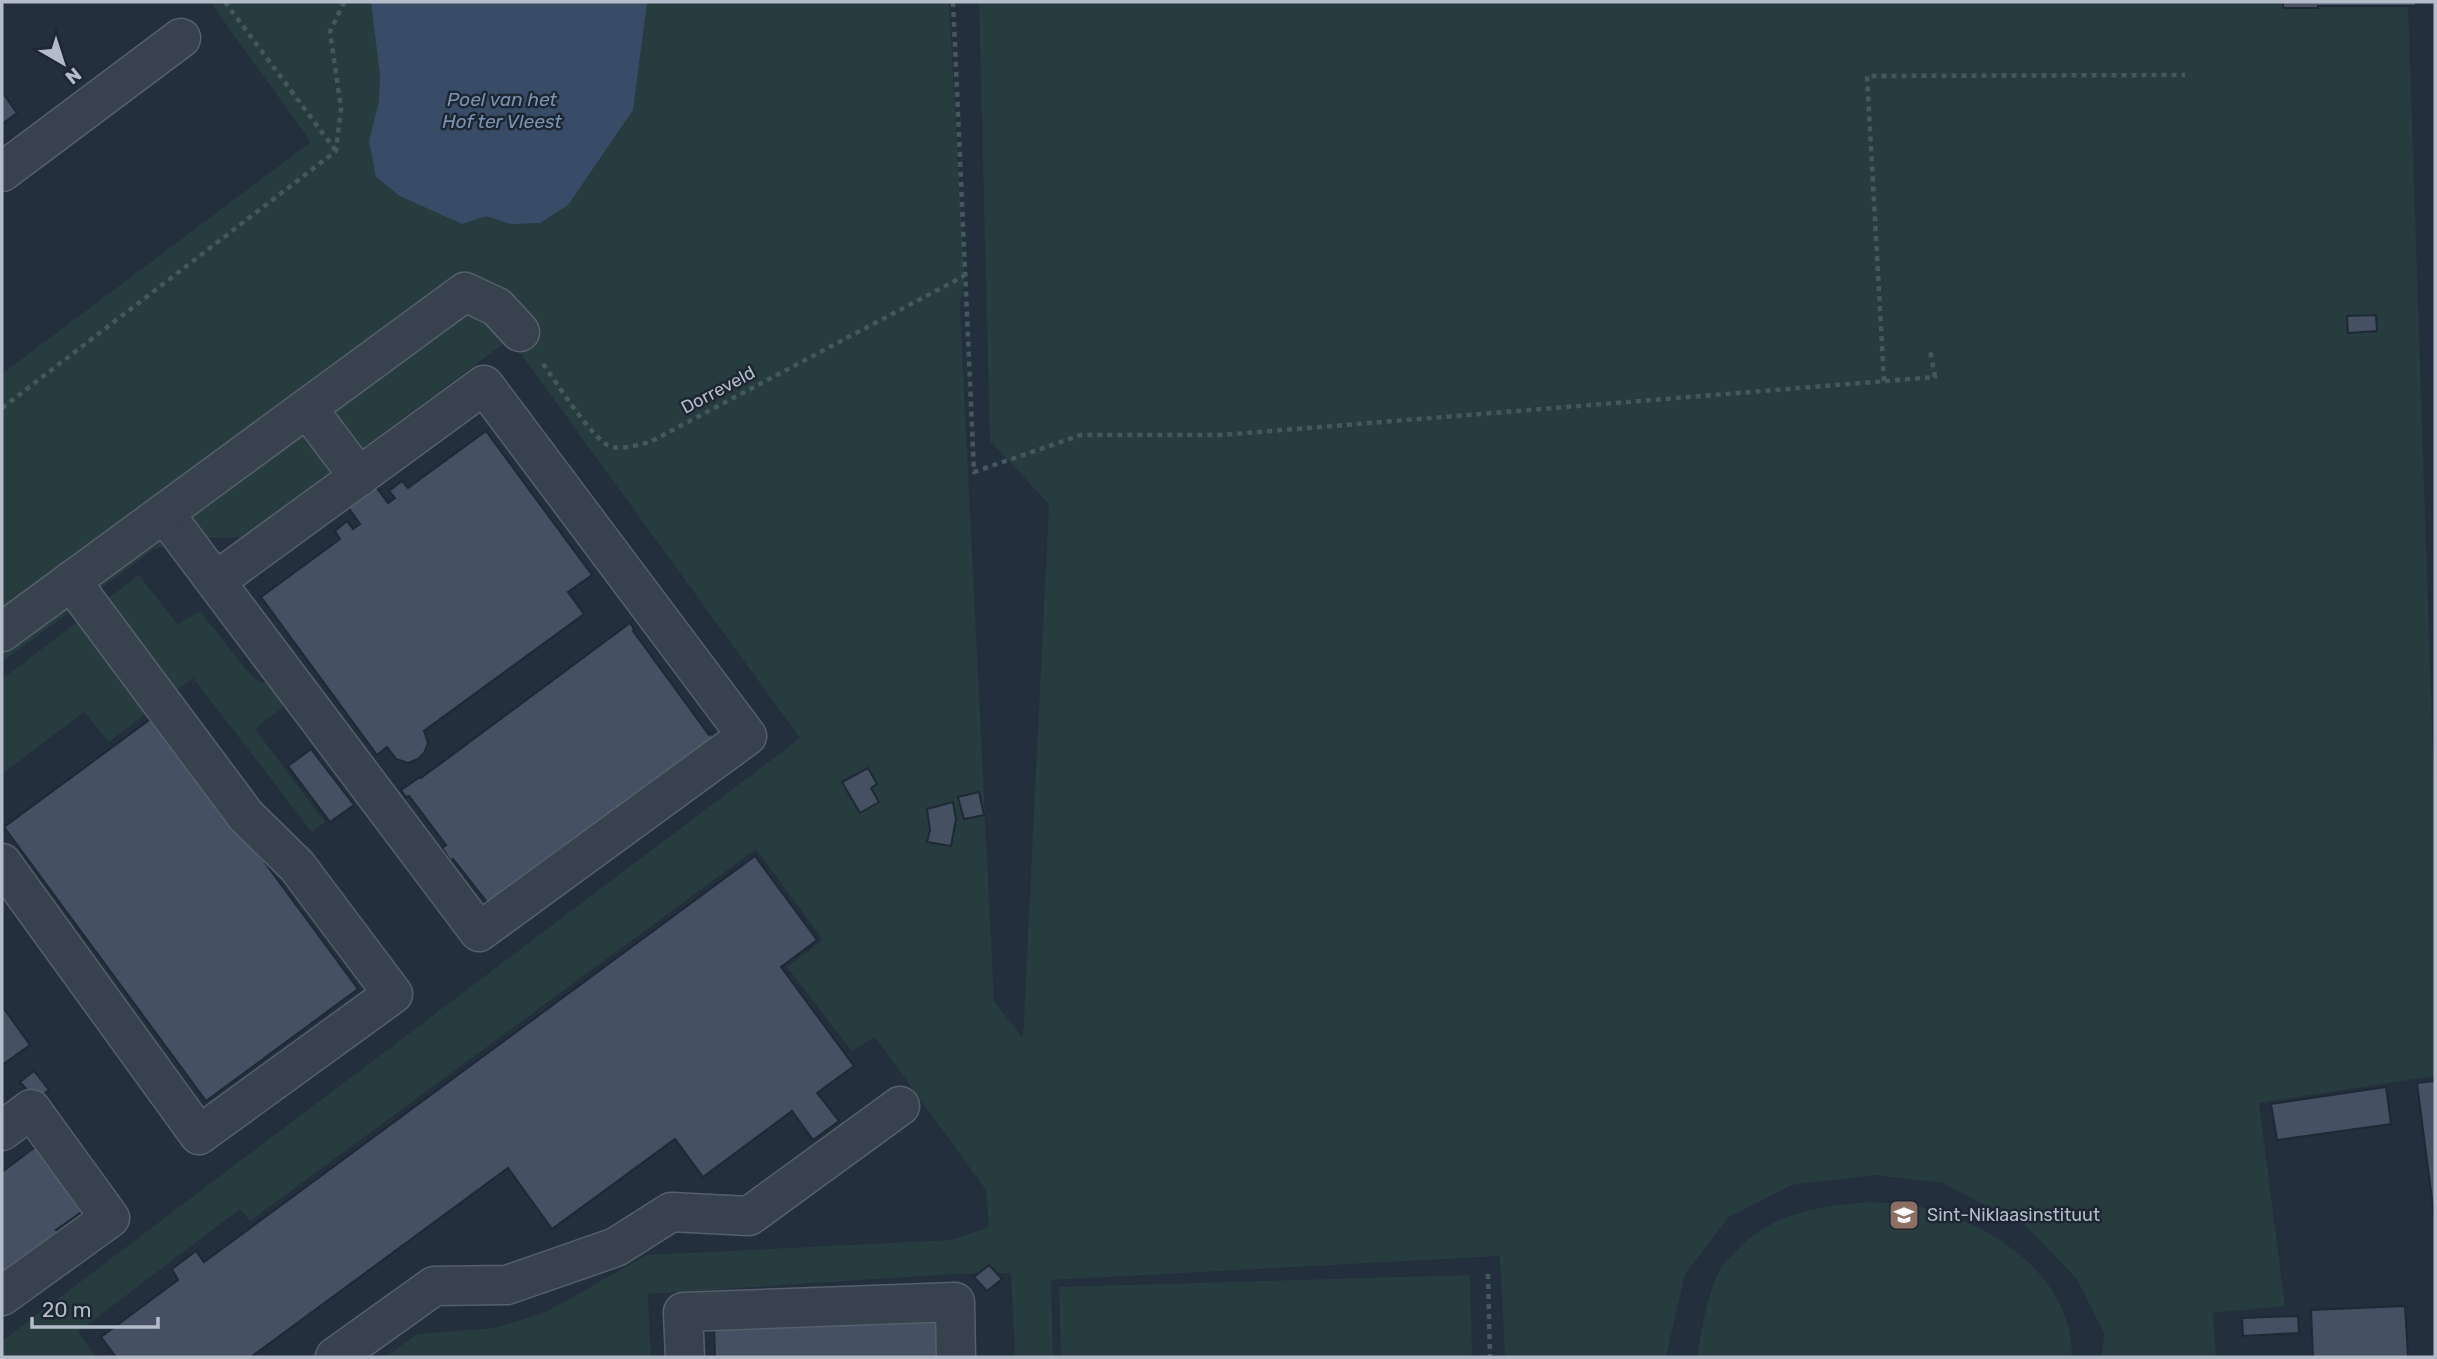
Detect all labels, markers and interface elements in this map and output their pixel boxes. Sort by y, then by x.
north arrow [28,28,98,98]
text: N [61,63,86,89]
water label: Poel van het Hof ter Vleest [442,88,562,133]
street label: Dorreveld [677,361,759,419]
school or university icon: Sint-Niklaasinstituut [1887,1198,1921,1232]
place label: Sint-Niklaasinstituut [1927,1204,2100,1226]
scale bar [32,1286,158,1330]
text: 20 m [42,1297,91,1322]

